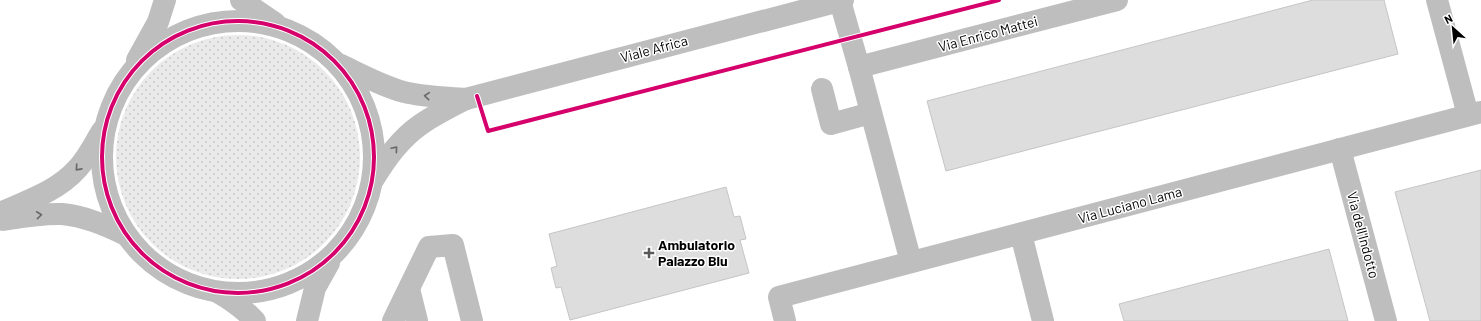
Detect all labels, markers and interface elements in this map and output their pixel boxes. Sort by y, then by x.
north arrow [1433,8,1473,48]
text: N [1442,11,1454,26]
street label: Via Enrico Mattei [936,12,1039,55]
street label: Viale Africa [618,31,689,66]
one-way arrow [424,91,430,100]
one-way arrow [391,146,398,153]
one-way arrow [75,163,83,171]
street label: Via Luciano Lama [1076,182,1184,227]
street label: Via dell'Indotto [1344,190,1383,280]
one-way arrow [36,211,42,220]
place label: Ambulatorio Palazzo Blu [658,236,735,269]
marker: Ambulatorio Palazzo Blu [643,247,655,259]

